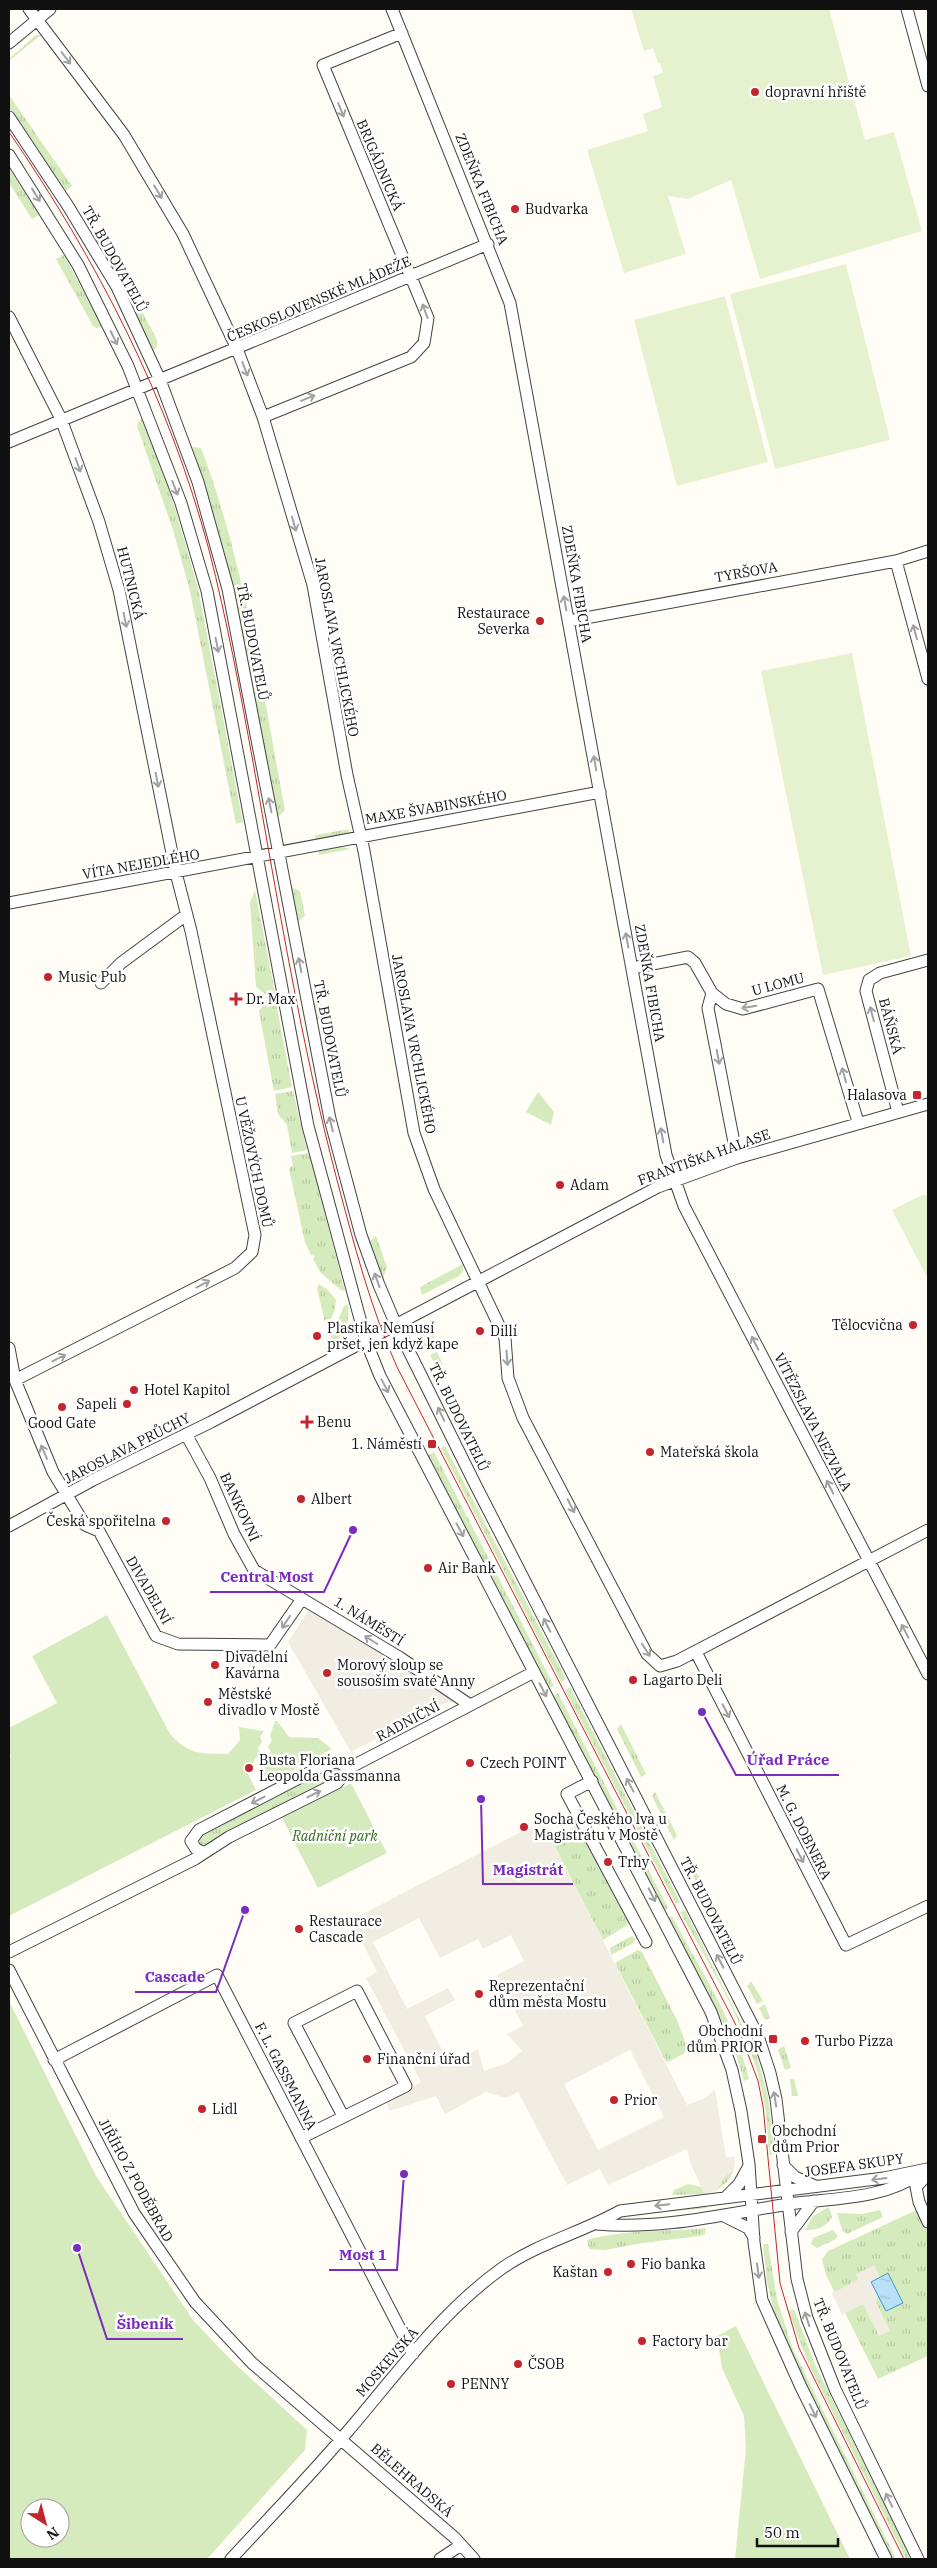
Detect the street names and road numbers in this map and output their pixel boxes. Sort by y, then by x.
street label: BRIGÁDNICKÁ [353,116,408,214]
street label: ZDEŇKA FIBICHA [451,130,513,248]
street label: TŘ. BUDOVATELŮ [78,202,153,315]
street label: ČESKOSLOVENSKÉ MLÁDEŽE [224,251,414,346]
street label: ZDEŇKA FIBICHA [558,524,596,645]
street label: HUTNICKÁ [113,544,150,622]
street label: JAROSLAVA VRCHLICKÉHO [311,555,364,738]
street label: TYRŠOVA [713,557,779,586]
street label: TŘ. BUDOVATELŮ [233,582,274,702]
street label: MAXE ŠVABINSKÉHO [364,785,508,828]
street label: VÍTA NEJEDLÉHO [81,844,201,883]
street label: ZDEŇKA FIBICHA [631,923,669,1044]
street label: JAROSLAVA VRCHLICKÉHO [388,952,441,1135]
street label: U LOMU [750,968,806,1000]
street label: TŘ. BUDOVATELŮ [310,979,351,1099]
street label: BÁŇSKÁ [875,996,908,1056]
street label: U VĚŽOVÝCH DOMŮ [231,1094,278,1229]
street label: FRANTIŠKA HALASE [635,1124,773,1189]
street label: VÍTĚZSLAVA NEZVALA [770,1349,857,1495]
street label: TŘ. BUDOVATELŮ [425,1359,494,1474]
street label: JAROSLAVA PRŮCHY [60,1407,193,1488]
street label: BANKOVNÍ [216,1469,265,1544]
street label: DIVADELNÍ [122,1552,177,1627]
street label: 1. NÁMĚSTÍ [331,1592,408,1650]
street label: RADNIČNÍ [373,1696,443,1745]
street label: M. G. DOBNERA [772,1781,836,1883]
street label: TŘ. BUDOVATELŮ [676,1854,747,1968]
street label: F. L. GASSMANNA [251,2019,321,2133]
street label: JIŘÍHO Z PODĚBRAD [95,2115,178,2245]
street label: JOSEFA SKUPY [803,2149,905,2181]
street label: TŘ. BUDOVATELŮ [809,2295,872,2412]
street label: MOSKEVSKÁ [351,2323,422,2400]
street label: BĚLEHRADSKÁ [367,2439,458,2521]

